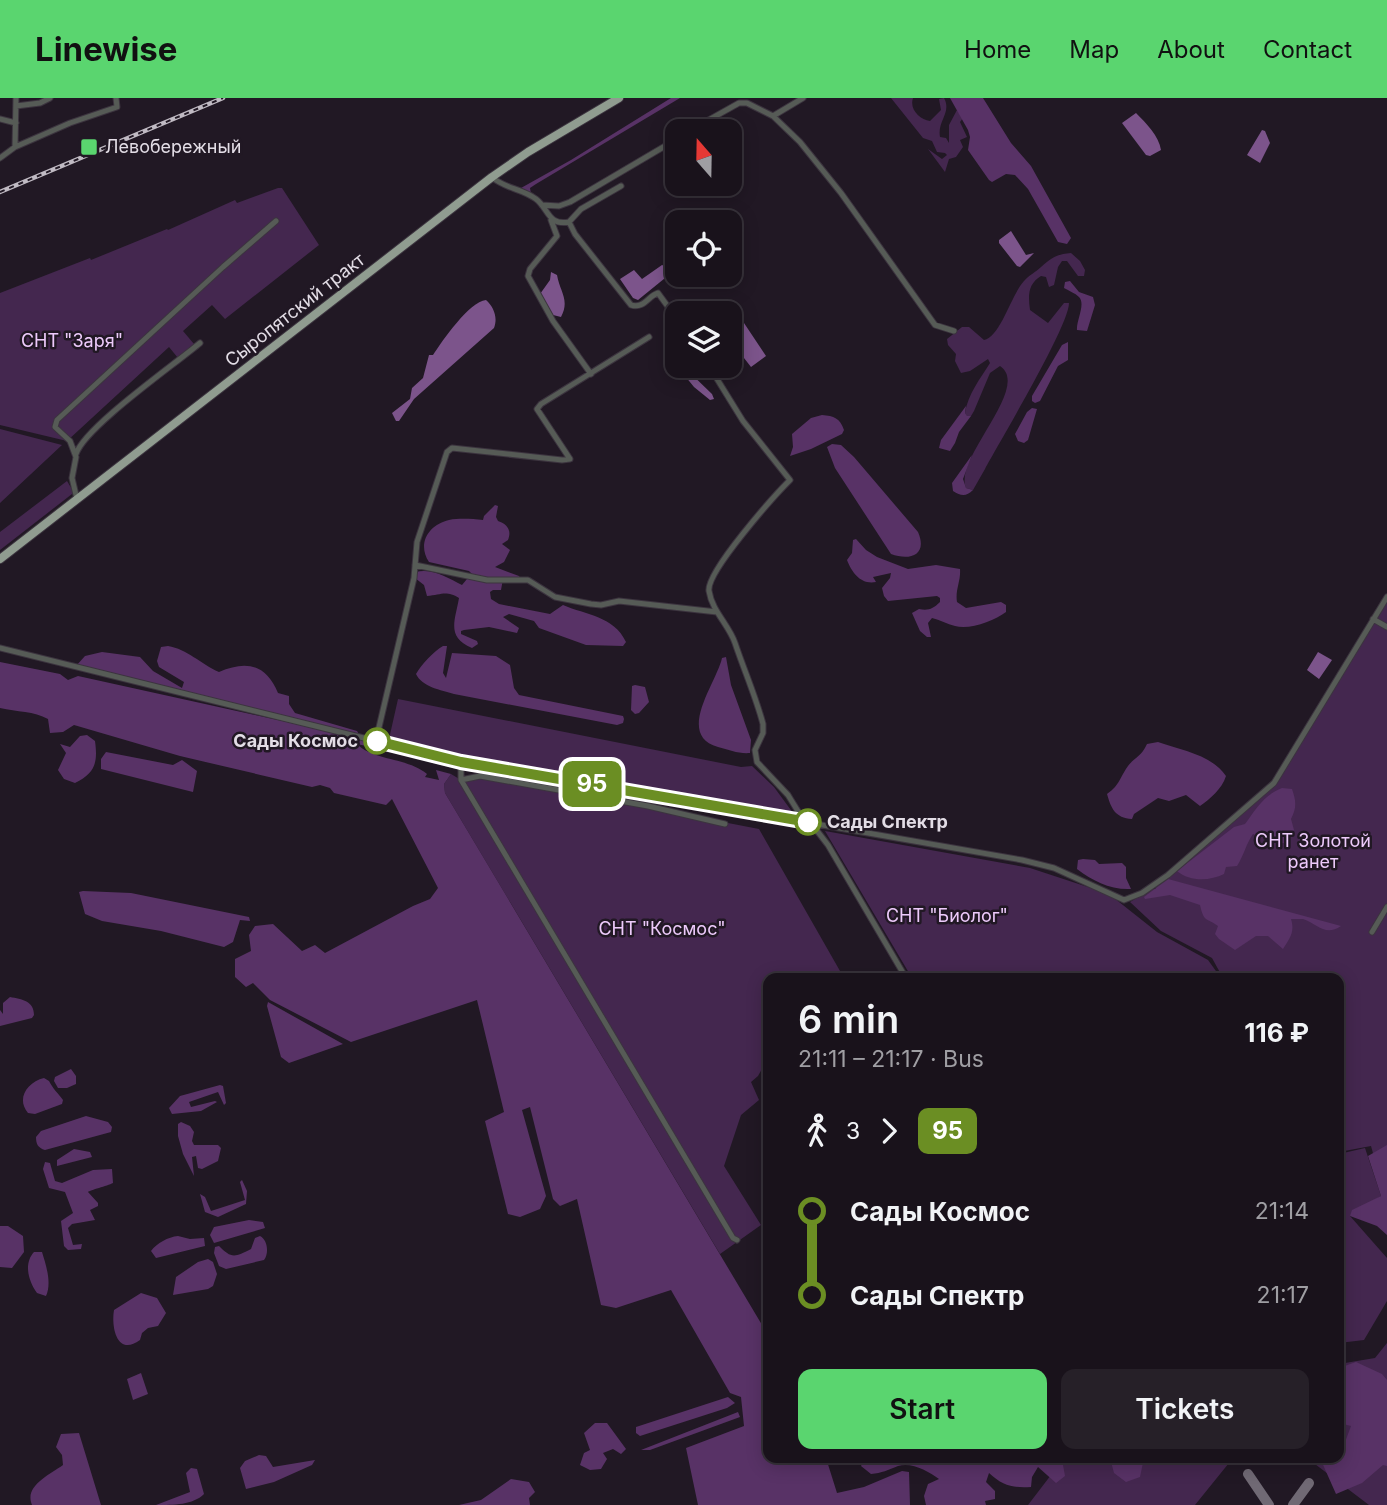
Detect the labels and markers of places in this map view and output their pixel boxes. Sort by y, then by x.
place label: Левобережный [105,136,241,157]
marker: Левобережный [79,137,99,157]
marker: Сады Космос [364,728,390,754]
place label: Сады Космос [233,730,358,751]
marker: Сады Спектр [795,809,821,835]
place label: Сады Спектр [827,811,948,832]

